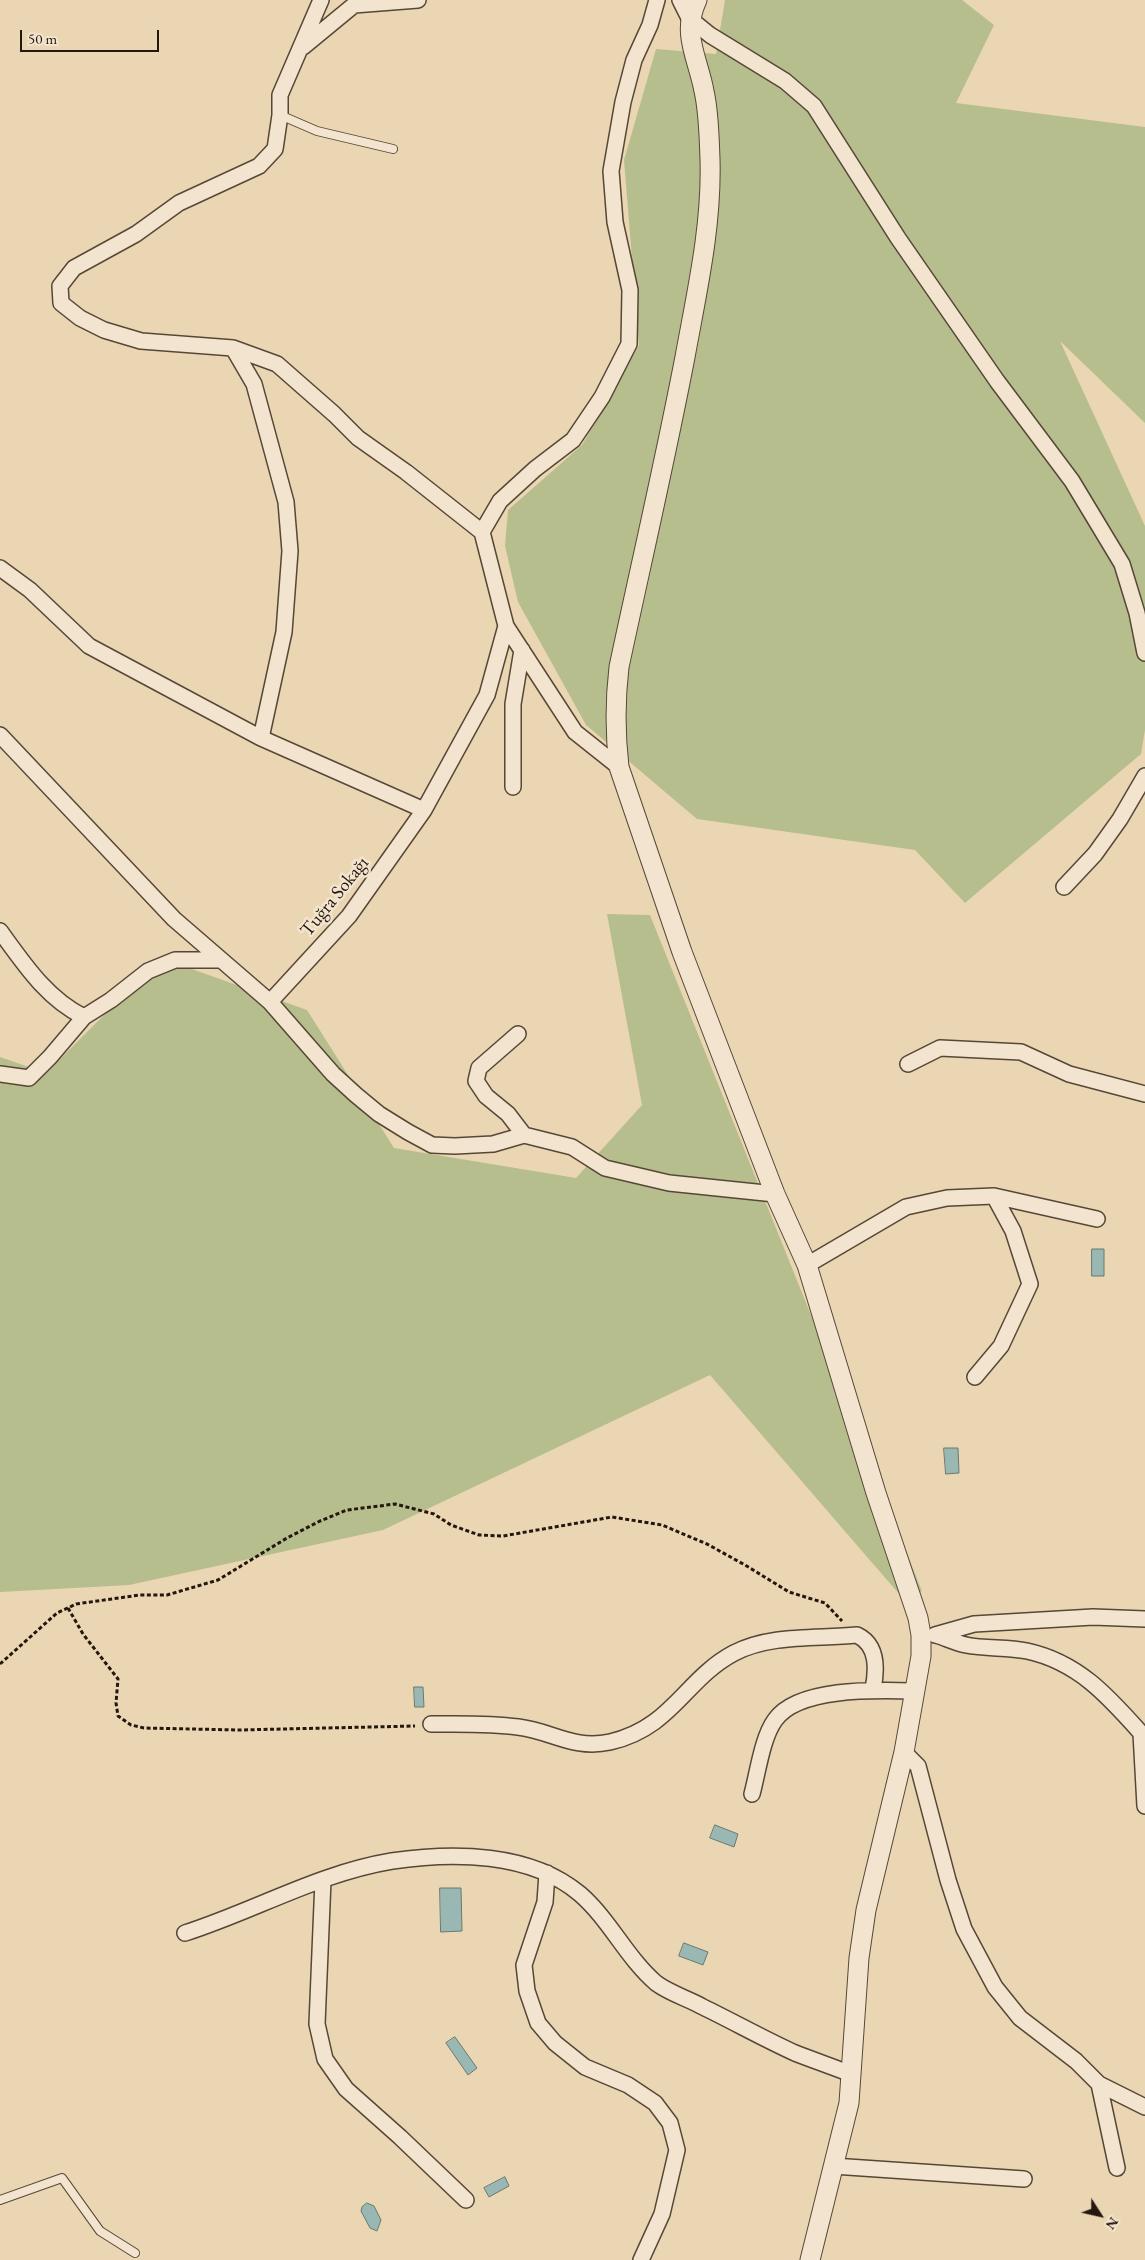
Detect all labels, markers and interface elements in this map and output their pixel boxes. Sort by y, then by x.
scale bar [22,20,161,52]
text: 50 m [28,29,57,48]
street label: Tuğra Sokağı [296,852,374,942]
north arrow [1075,2190,1125,2240]
text: N [1102,2214,1123,2233]

